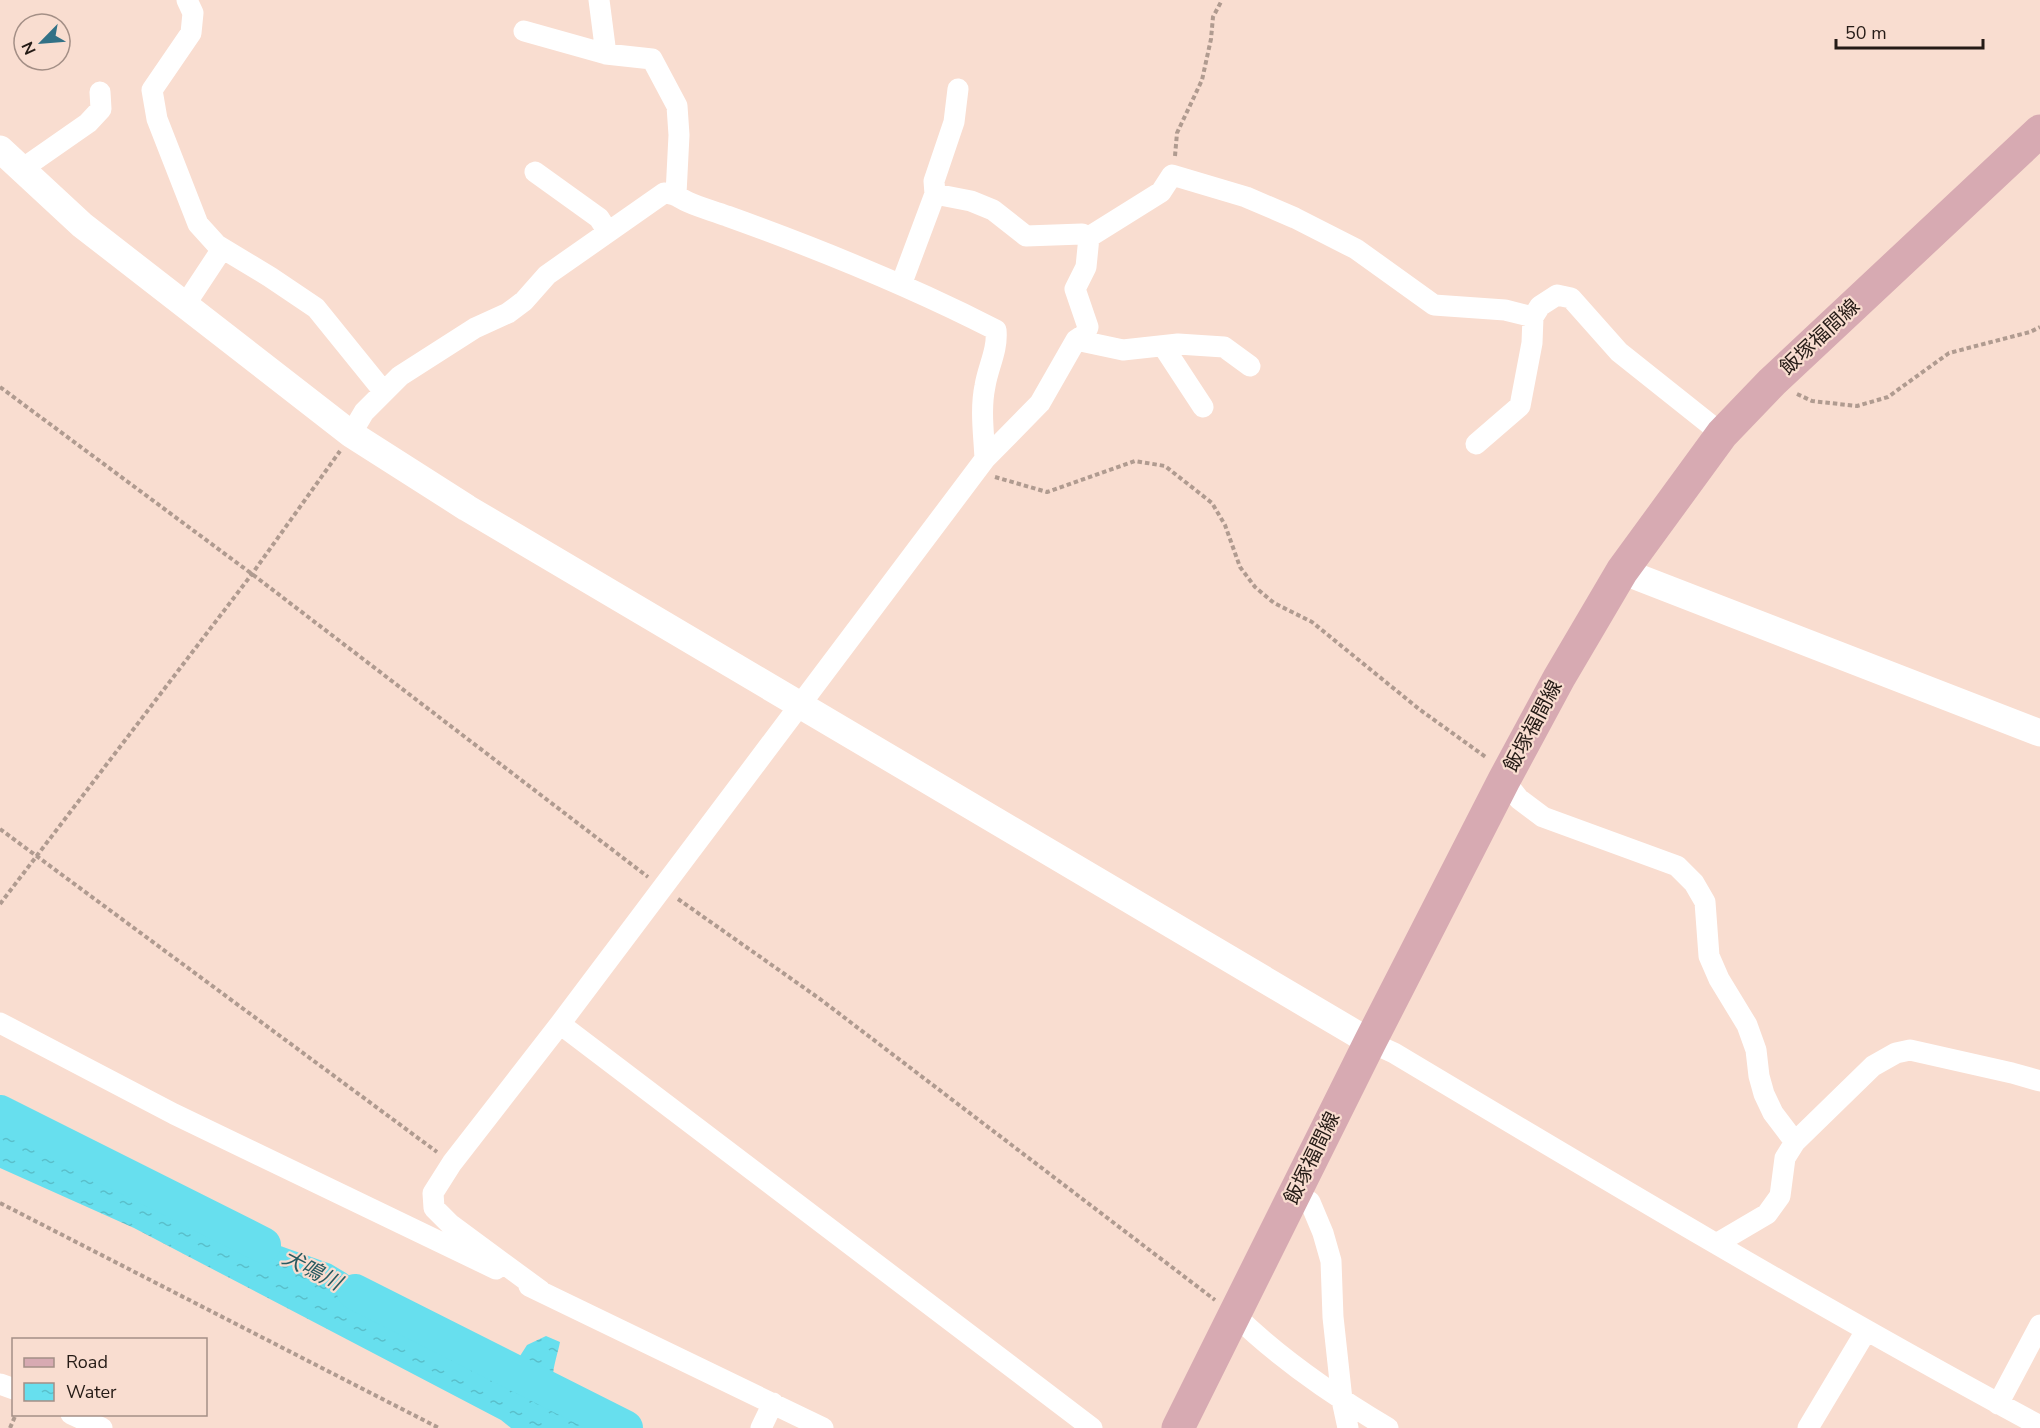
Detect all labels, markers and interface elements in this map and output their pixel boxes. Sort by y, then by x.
north arrow [12,12,72,72]
scale bar [1836,12,1983,50]
text: 50 m [1845,21,1887,45]
text: N [17,38,42,58]
street label: 飯塚福間線 [1774,293,1866,381]
street label: 飯塚福間線 [1498,676,1568,776]
street label: 飯塚福間線 [1278,1107,1346,1209]
water label: 犬鳴川 [278,1243,348,1298]
legend [12,1338,207,1416]
text: Road [66,1350,108,1374]
text: Water [66,1380,117,1404]

